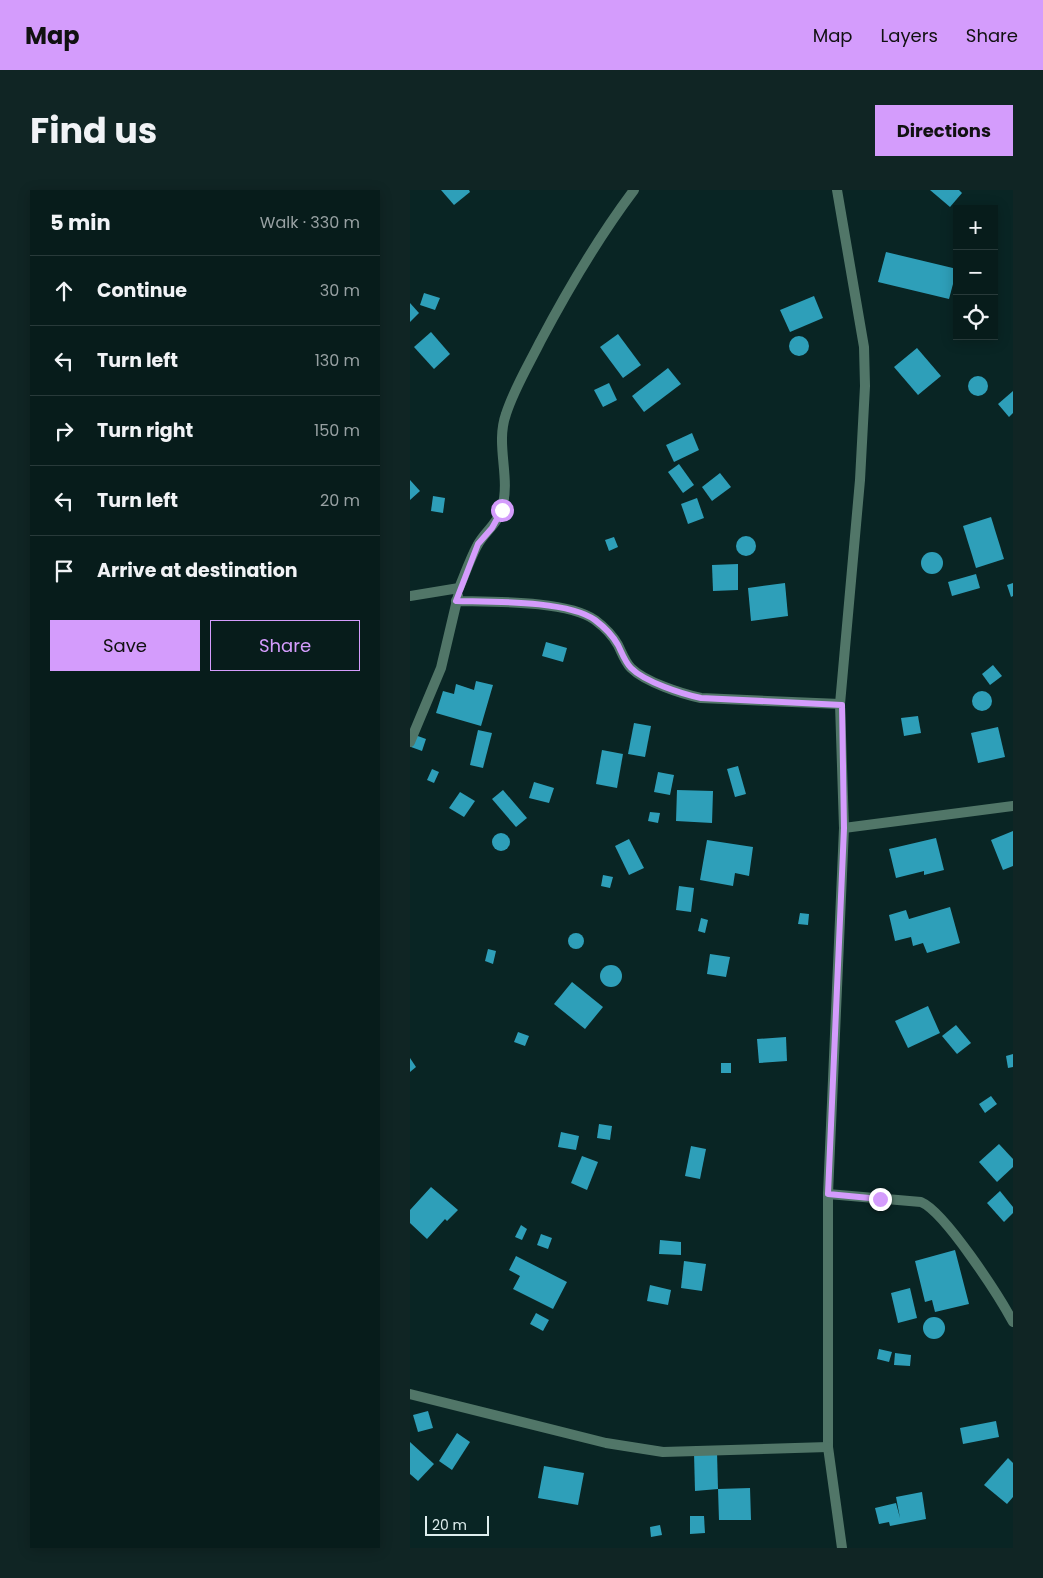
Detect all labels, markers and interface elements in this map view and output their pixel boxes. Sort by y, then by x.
text: Map [25,19,80,52]
text: Map [813,23,853,48]
text: Layers [881,23,938,48]
text: Share [966,23,1018,48]
button: Directions [875,105,1013,156]
text: Find us [30,106,157,155]
map controls [953,205,998,340]
button: + [953,205,998,250]
text: 5 min [50,208,111,237]
text: Walk · 330 m [260,211,360,234]
button: − [953,250,998,295]
icon: ahead [50,277,78,305]
text: Continue [97,277,187,304]
text: 30 m [320,279,360,302]
button: locate [953,295,998,340]
icon: left [50,347,78,375]
text: Turn left [97,347,178,374]
text: 130 m [315,349,360,372]
icon: right [50,417,78,445]
text: Turn right [97,417,193,444]
text: 150 m [314,419,360,442]
icon: left [50,487,78,515]
text: Turn left [97,487,178,514]
text: 20 m [320,489,360,512]
route start [491,499,514,522]
icon: arrive [50,557,78,585]
text: Arrive at destination [97,557,298,584]
button: Save [50,620,200,671]
button: Share [210,620,360,671]
route end [869,1188,892,1211]
scale bar [425,1513,489,1536]
text: 20 m [432,1515,467,1535]

